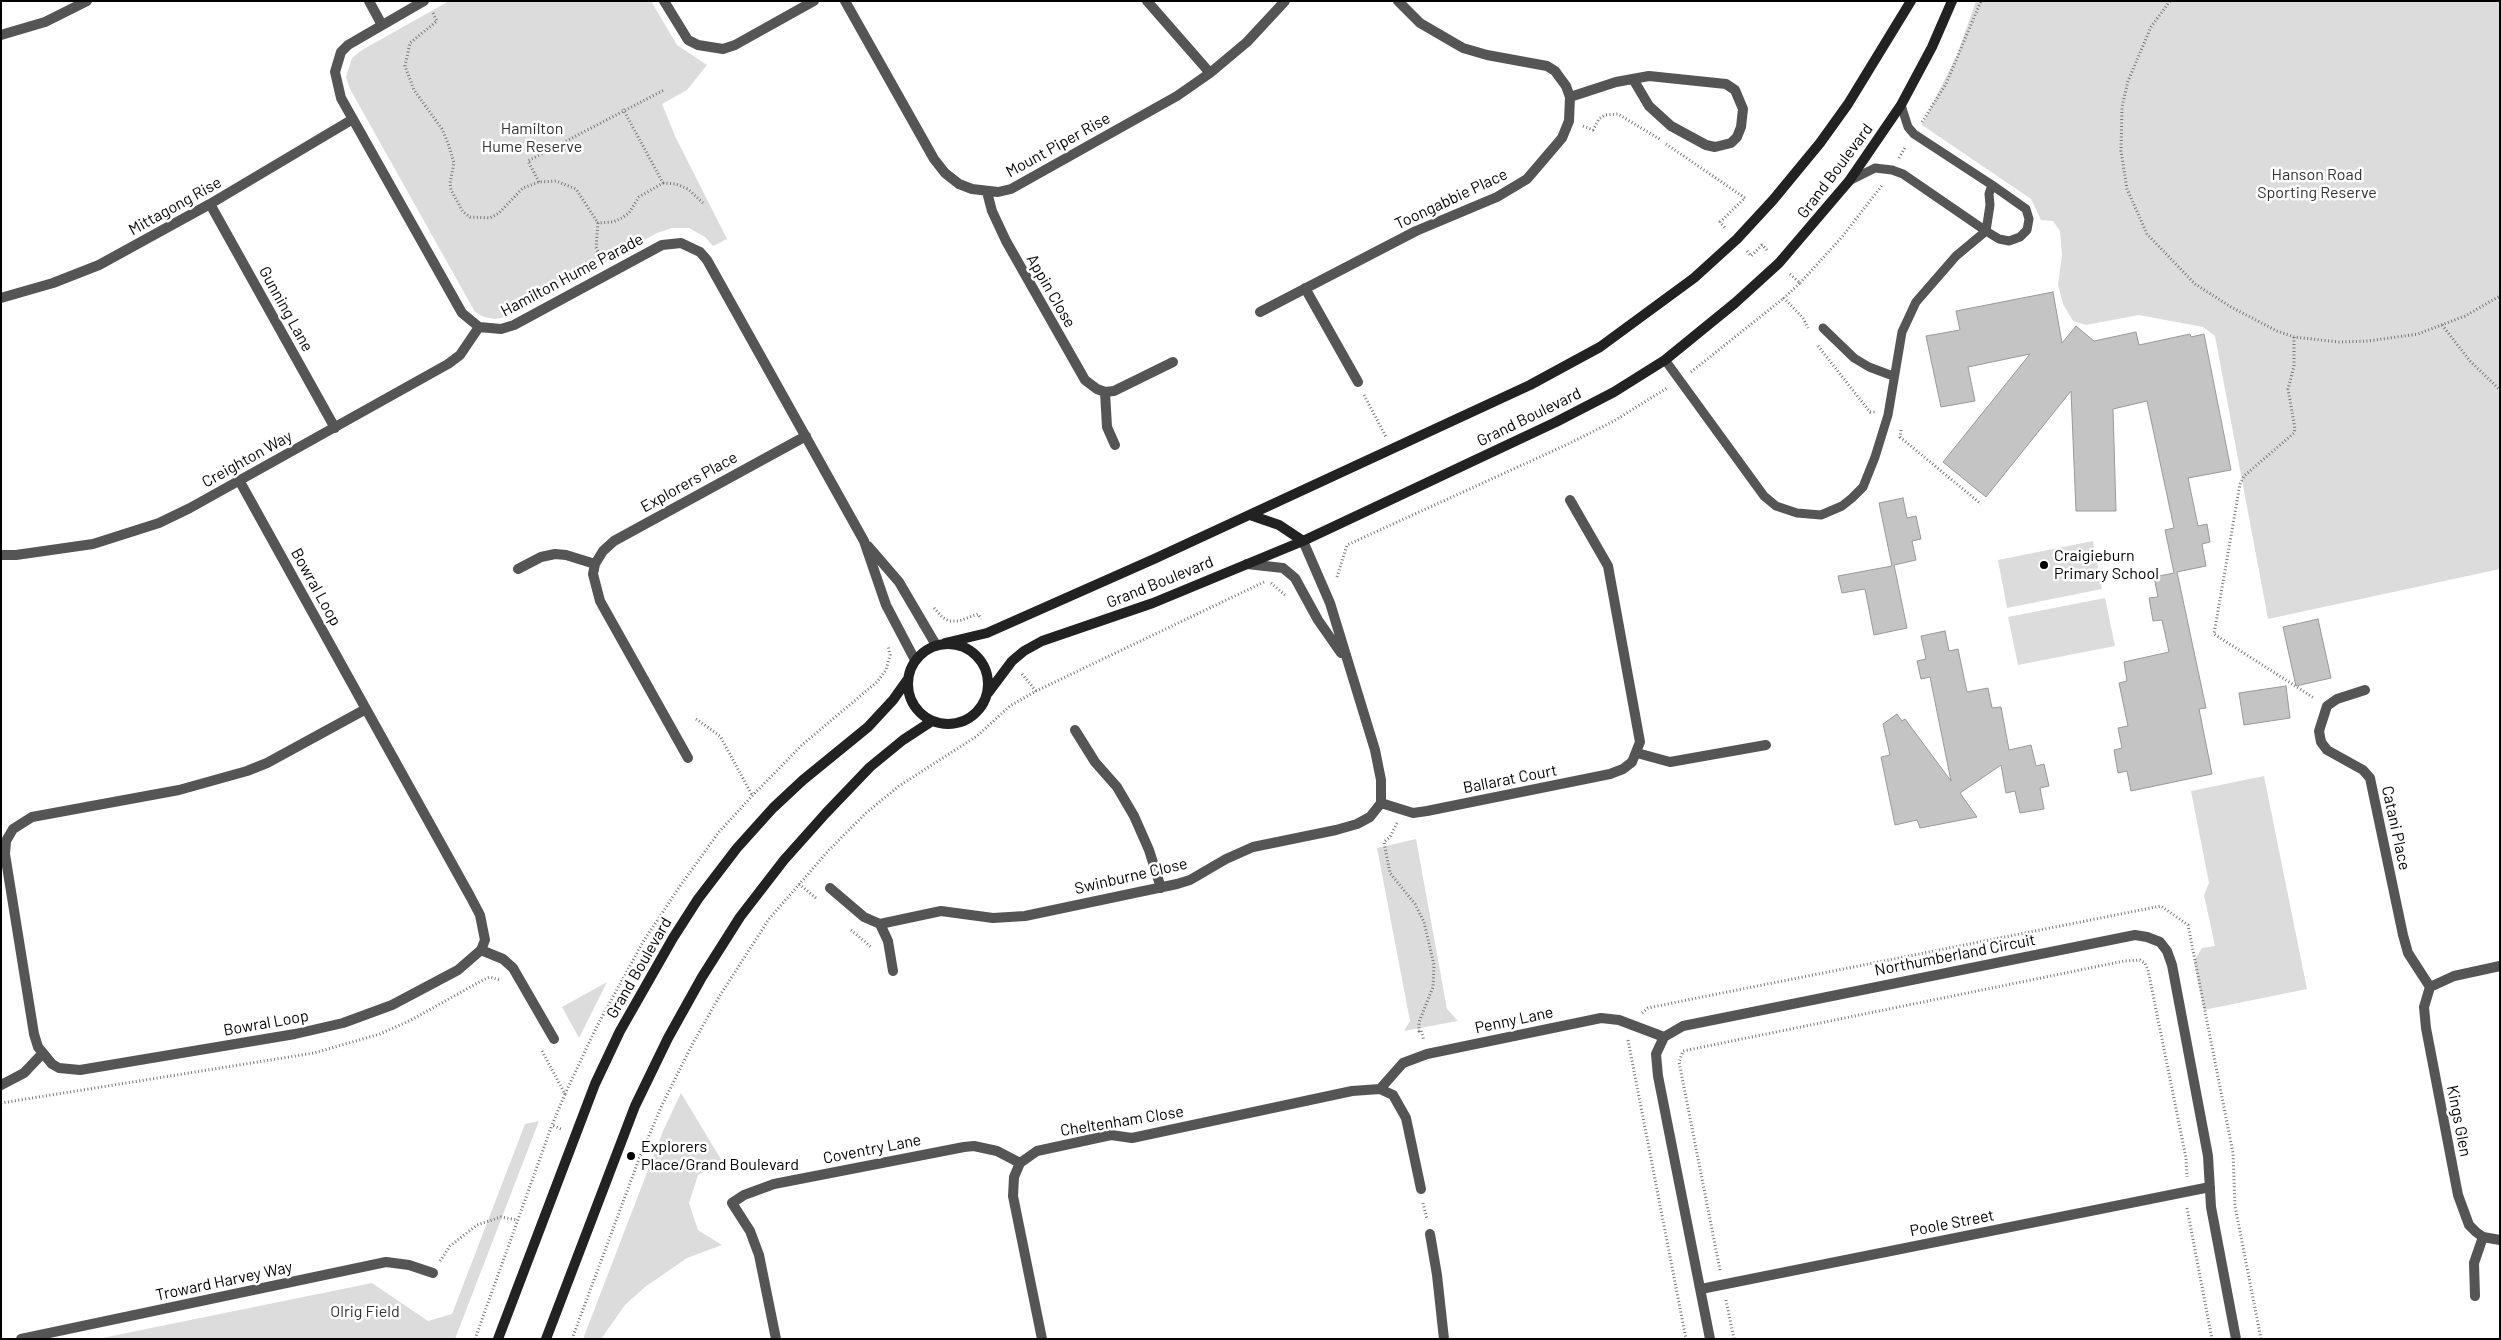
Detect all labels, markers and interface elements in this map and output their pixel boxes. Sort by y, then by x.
street label: Mount Piper Rise [1002,108,1114,182]
park label: Hamilton Hume Reserve [482,119,582,157]
street label: Grand Boulevard [1793,120,1877,222]
street label: Toongabbie Place [1392,164,1510,234]
park label: Hanson Road Sporting Reserve [2257,165,2377,203]
street label: Mittagong Rise [125,173,225,239]
street label: Hamilton Hume Parade [498,229,646,321]
street label: Appin Close [1022,251,1080,331]
street label: Gunning Lane [255,263,317,355]
street label: Grand Boulevard [1474,383,1584,451]
street label: Creighton Way [199,426,295,492]
street label: Explorers Place [637,448,741,516]
street label: Bowral Loop [287,545,345,629]
place label: Craigieburn Primary School [2054,546,2159,584]
street label: Grand Boulevard [1104,552,1216,612]
marker: Craigieburn Primary School [2038,559,2050,571]
street label: Ballarat Court [1461,760,1559,798]
street label: Catani Place [2378,784,2414,872]
street label: Swinburne Close [1073,854,1189,898]
street label: Grand Boulevard [602,914,676,1022]
street label: Northumberland Circuit [1873,930,2037,980]
street label: Penny Lane [1473,1002,1555,1038]
street label: Bowral Loop [222,1006,310,1040]
street label: Kings Glen [2443,1084,2475,1158]
street label: Cheltenham Close [1059,1102,1185,1140]
street label: Coventry Lane [821,1130,923,1168]
place label: Explorers Place/Grand Boulevard [641,1137,799,1175]
marker: Explorers Place/Grand Boulevard [625,1150,637,1162]
street label: Poole Street [1908,1205,1996,1241]
street label: Troward Harvey Way [154,1257,294,1305]
park label: Olrig Field [330,1302,400,1322]

